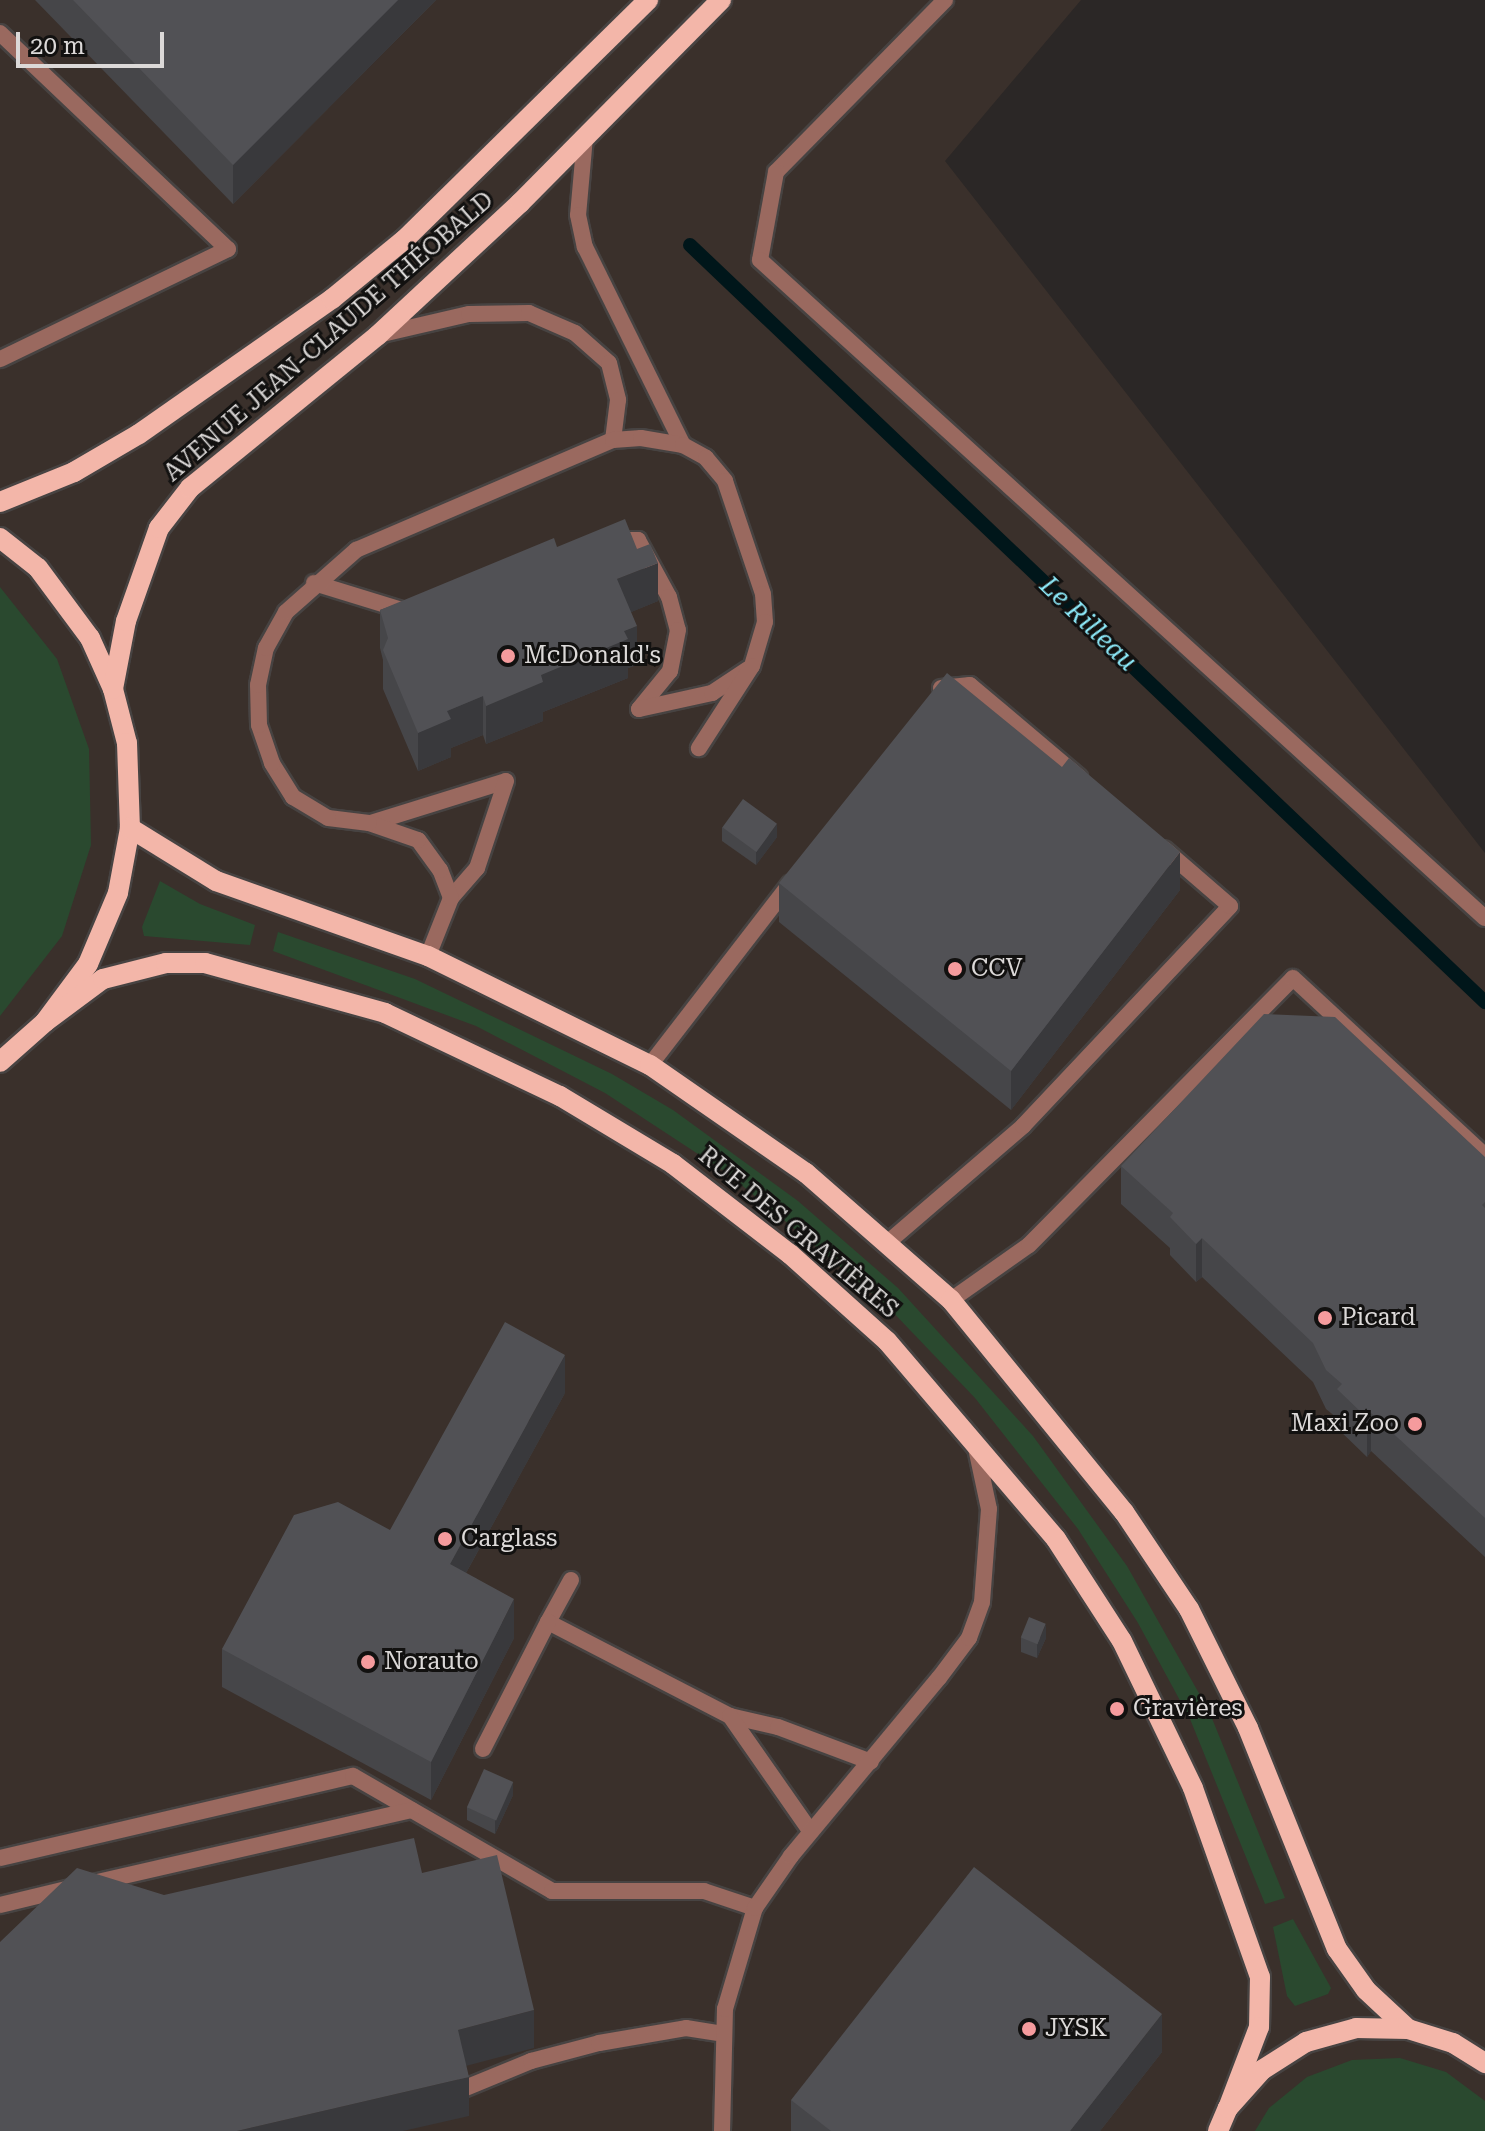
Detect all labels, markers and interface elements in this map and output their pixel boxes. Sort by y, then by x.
scale bar [20,16,168,66]
text: 20 m [30,32,85,60]
street label: AVENUE JEAN-CLAUDE THÉOBALD [159,186,499,488]
water label: Le Rilleau [1033,570,1143,678]
place label: McDonald's [524,642,661,670]
marker: McDonald's [499,647,517,665]
place label: CCV [971,955,1022,983]
marker: CCV [946,960,964,978]
street label: RUE DES GRAVIÈRES [693,1141,903,1325]
place label: Picard [1341,1304,1416,1332]
marker: Picard [1316,1309,1334,1327]
place label: Maxi Zoo [1291,1410,1399,1438]
marker: Maxi Zoo [1406,1415,1424,1433]
place label: Carglass [461,1525,557,1553]
marker: Carglass [436,1530,454,1548]
place label: Norauto [384,1648,479,1676]
marker: Norauto [359,1653,377,1671]
place label: Gravières [1133,1695,1243,1723]
marker: Gravières [1108,1700,1126,1718]
place label: JYSK [1045,2015,1107,2043]
marker: JYSK [1020,2020,1038,2038]

